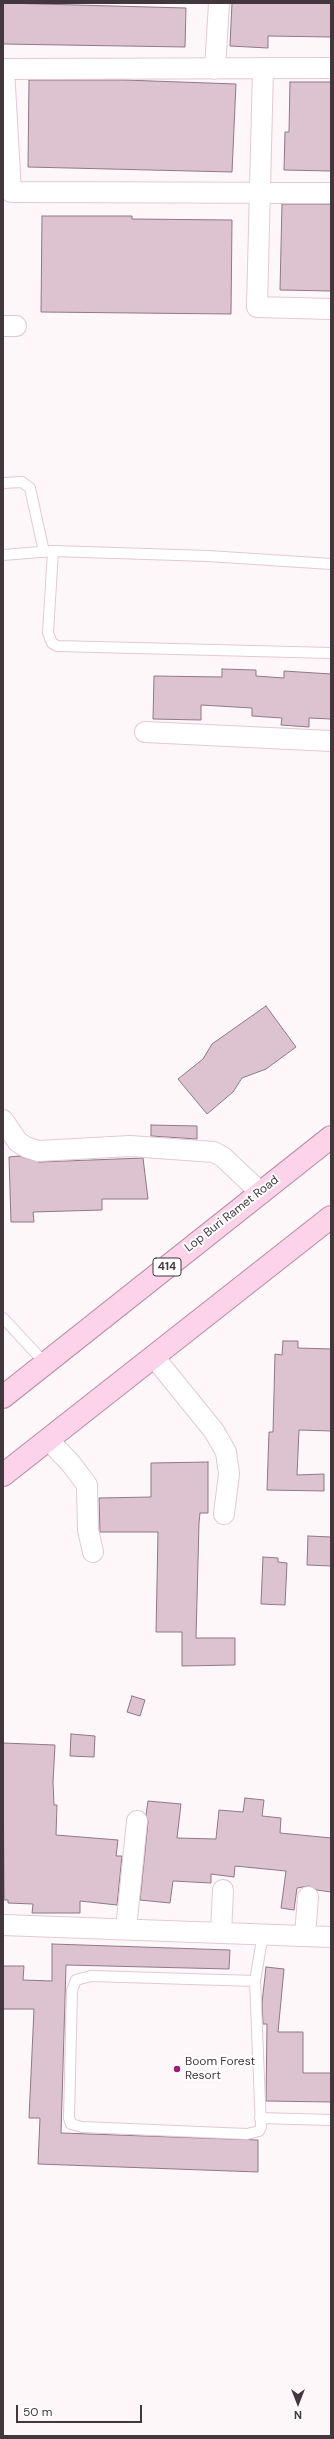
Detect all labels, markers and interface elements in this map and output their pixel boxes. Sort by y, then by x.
street label: Lop Buri Ramet Road [182,1173,282,1255]
road number: 414 [153,1258,181,1276]
place label: Boom Forest Resort [185,2055,255,2083]
marker: Boom Forest Resort [172,2064,182,2074]
north arrow [278,2383,318,2423]
scale bar [18,2397,144,2423]
text: 50 m [23,2404,52,2420]
text: N [294,2408,302,2422]

